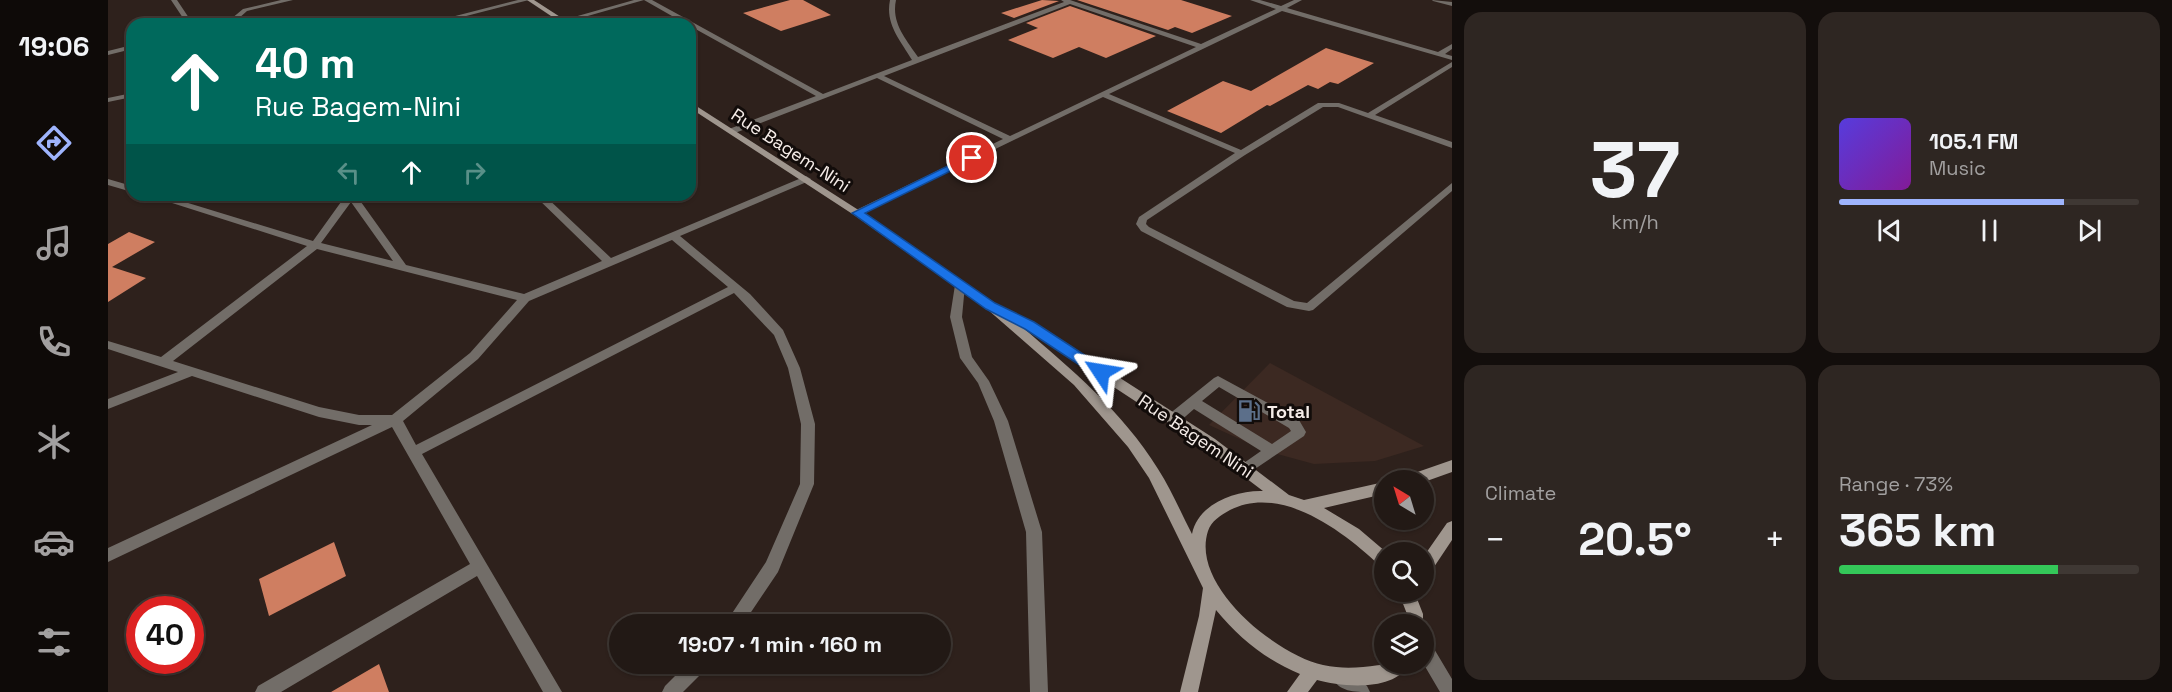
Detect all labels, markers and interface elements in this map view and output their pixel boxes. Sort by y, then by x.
text: 19:06 [18,29,90,64]
text: 40 m [255,37,355,90]
icon: ahead [156,42,234,120]
text: Rue Bagem-Nini [255,89,461,124]
street label: Rue Bagem-Nini [727,103,855,197]
text: 37 [1590,120,1680,220]
icon: directions [33,122,75,164]
text: 105.1 FM [1929,127,2019,155]
pin [946,132,997,183]
icon: arrive [955,141,988,174]
text: Music [1929,155,1986,181]
icon: left [332,156,365,189]
icon: ahead [395,156,428,189]
icon: right [458,156,491,189]
text: km/h [1611,209,1659,235]
icon: previous [1873,214,1906,247]
icon: pause [1973,214,2006,247]
icon: next [2073,214,2106,247]
icon: music [33,222,75,264]
icon: phone [33,321,75,363]
position arrow [1069,340,1133,404]
street label: Rue Bagem Nini [1134,389,1258,483]
fuel station icon: Total [1236,398,1262,424]
place label: Total [1267,400,1310,423]
icon: climate [33,421,75,463]
north arrow [1374,470,1434,530]
map controls [1374,470,1434,674]
text: Range · 73% [1839,471,1953,497]
text: Climate [1485,480,1556,506]
text: 365 km [1839,502,1996,559]
text: 20.5° [1578,511,1692,568]
text: − [1485,519,1505,561]
text: + [1765,519,1785,561]
icon: car [33,521,75,563]
button: search [1374,542,1434,602]
speed limit sign: 40 [126,596,204,674]
button: layers [1374,614,1434,674]
icon: filters [33,621,75,663]
text: 19:07 · 1 min · 160 m [678,630,882,658]

